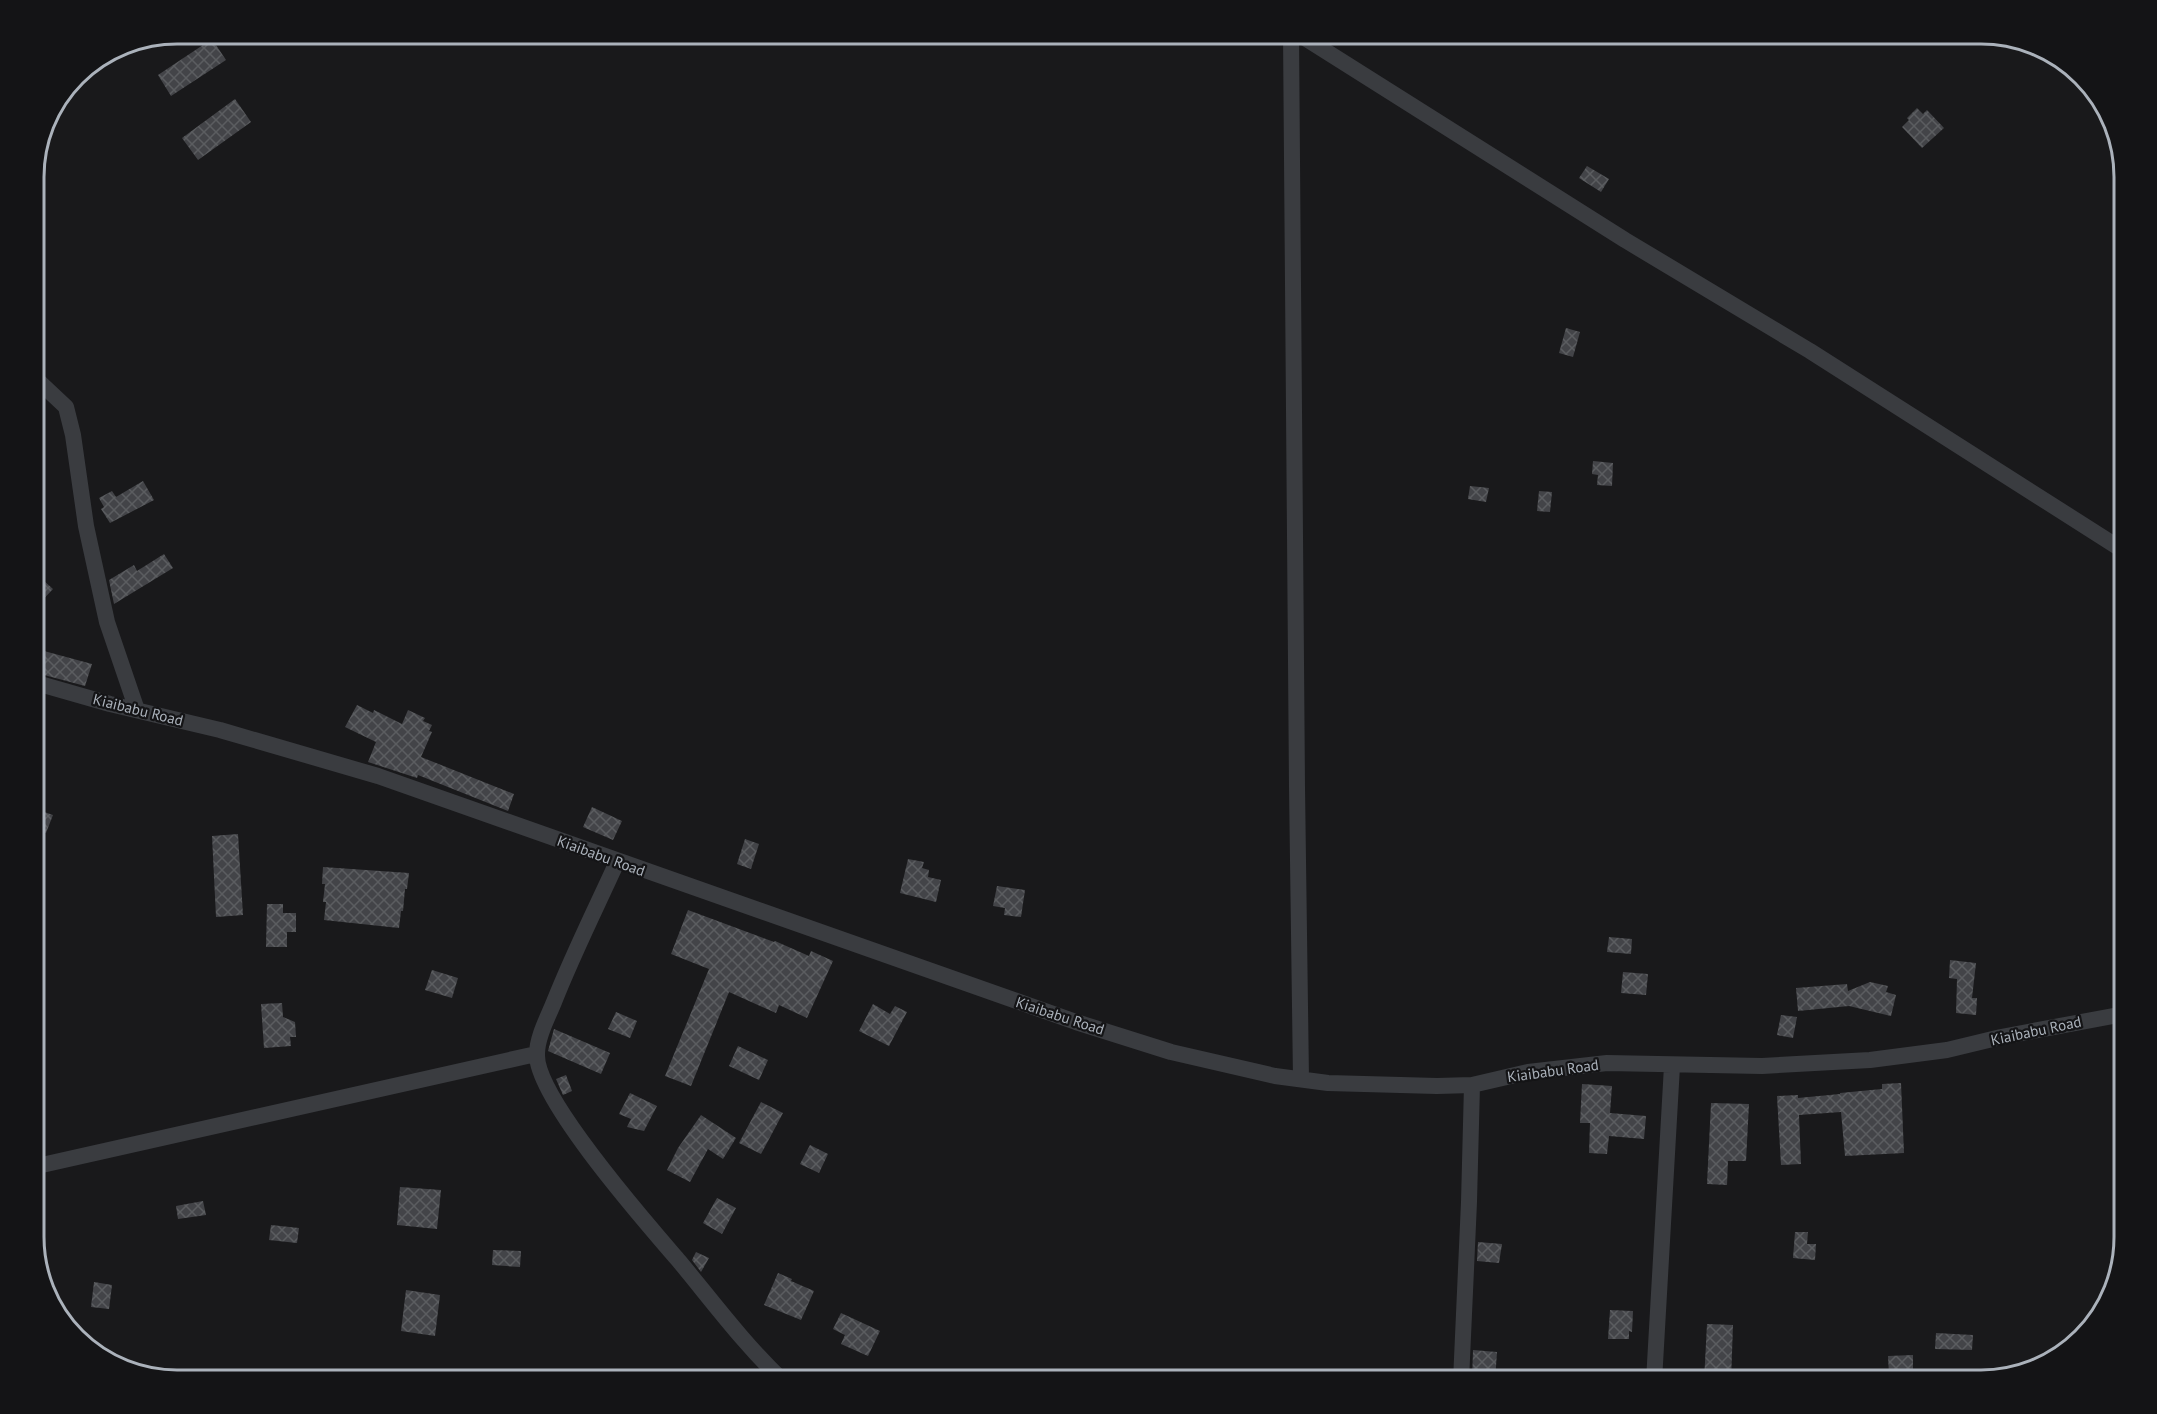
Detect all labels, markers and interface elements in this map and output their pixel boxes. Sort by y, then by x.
street label: Kiaibabu Road [91,689,185,730]
street label: Kiaibabu Road [555,831,648,880]
street label: Kiaibabu Road [1013,992,1107,1039]
street label: Kiaibabu Road [1989,1012,2083,1049]
street label: Kiaibabu Road [1506,1055,1600,1086]

